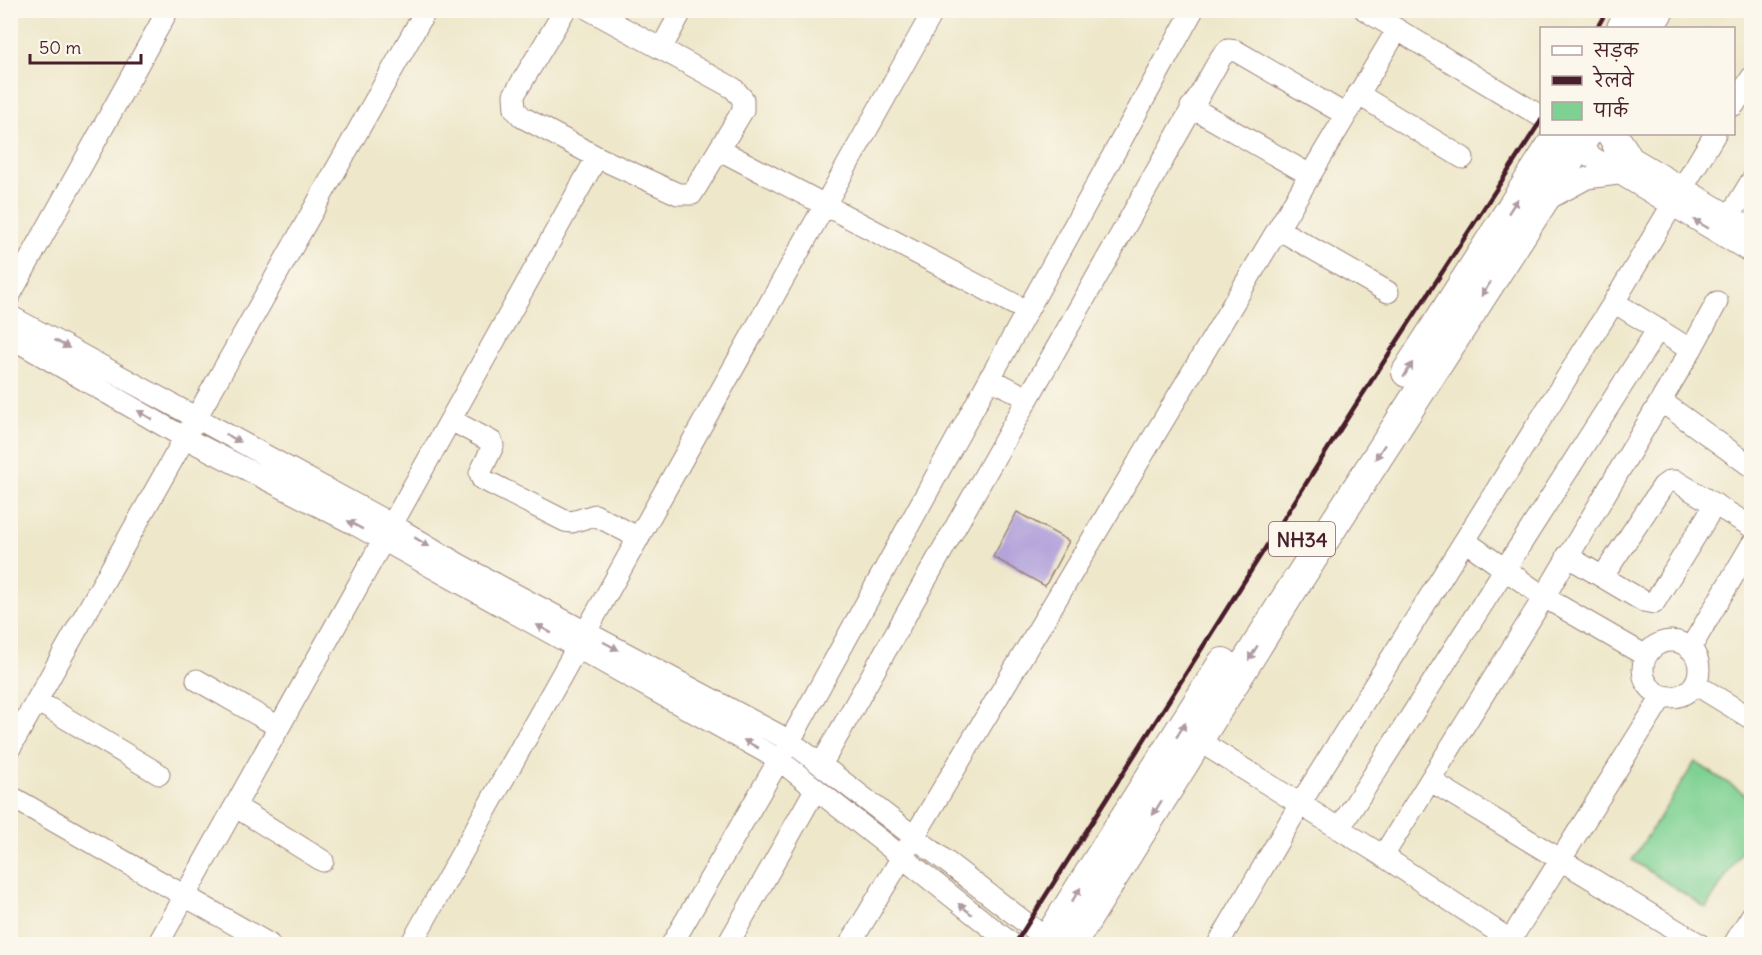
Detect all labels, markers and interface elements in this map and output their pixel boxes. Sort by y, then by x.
scale bar [30,27,141,65]
legend [1540,27,1735,135]
text: 50 m [39,36,81,59]
text: सड़क [1593,39,1639,62]
text: रेलवे [1592,65,1635,92]
text: पार्क [1593,97,1629,122]
one-way arrow [1507,198,1518,214]
one-way arrow [1693,218,1709,229]
one-way arrow [1480,280,1492,296]
one-way arrow [54,339,71,349]
one-way arrow [1403,362,1414,378]
one-way arrow [137,409,153,420]
one-way arrow [225,433,242,443]
one-way arrow [1375,444,1386,460]
one-way arrow [346,520,363,530]
road number: NH34 [1269,522,1335,556]
one-way arrow [414,537,430,548]
one-way arrow [535,624,552,634]
one-way arrow [603,641,620,651]
one-way arrow [1248,645,1259,661]
one-way arrow [1175,722,1186,739]
one-way arrow [742,739,759,749]
one-way arrow [1152,800,1163,816]
one-way arrow [1071,887,1082,903]
one-way arrow [957,903,973,916]

